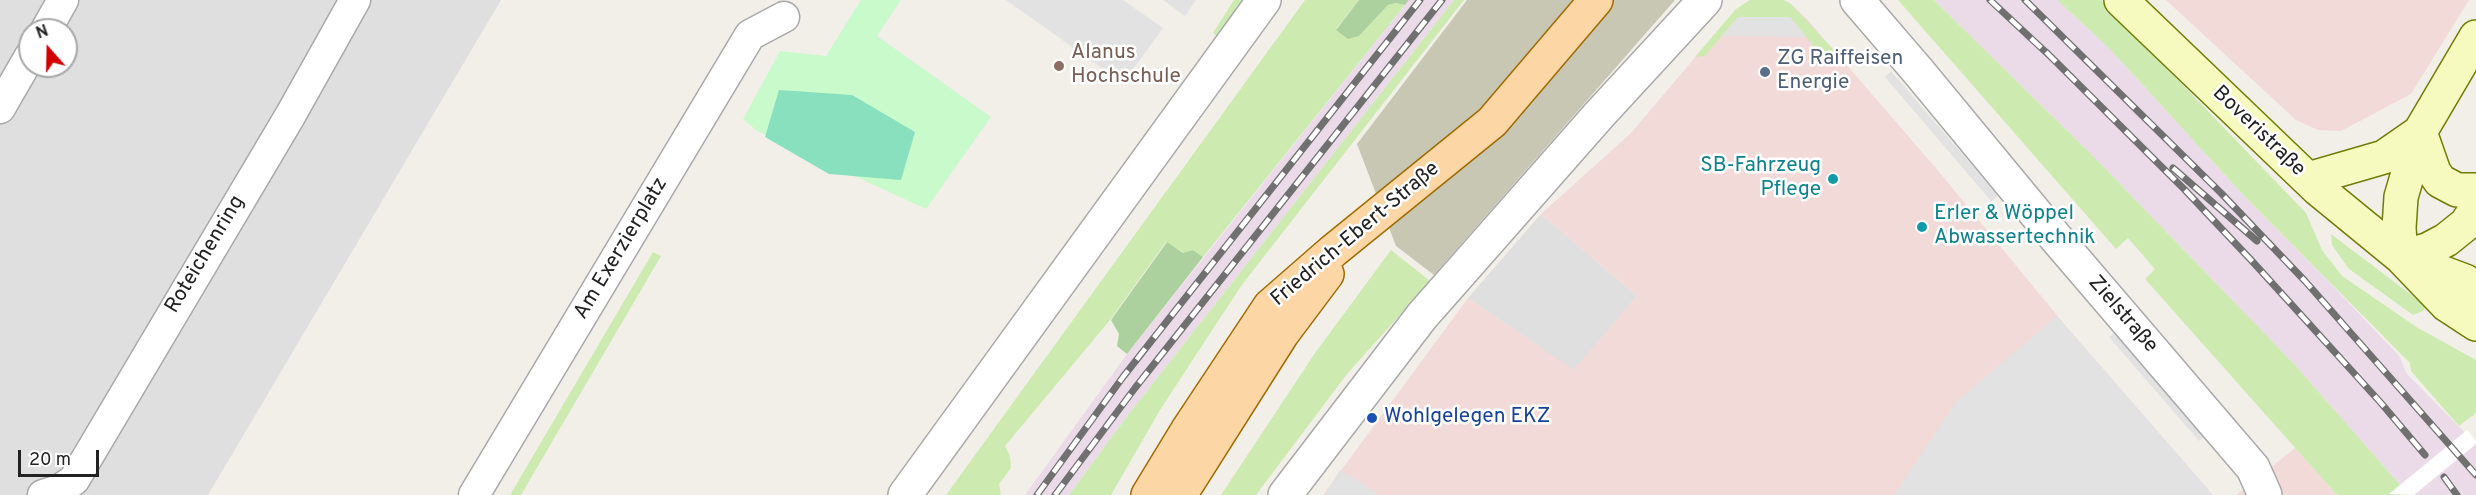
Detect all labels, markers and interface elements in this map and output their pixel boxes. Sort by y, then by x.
north arrow [18,18,78,78]
text: N [34,22,51,44]
place label: Alanus Hochschule [1071,41,1181,91]
place label: ZG Raiffeisen Energie [1777,47,1903,97]
marker: Alanus Hochschule [1052,59,1066,73]
marker: ZG Raiffeisen Energie [1758,65,1772,79]
street label: Boveristraße [2206,81,2310,183]
place label: SB-Fahrzeug Pflege [1700,154,1821,204]
street label: Friedrich-Ebert-Straße [1267,157,1445,313]
marker: SB-Fahrzeug Pflege [1826,172,1840,186]
street label: Am Exerzierplatz [570,173,674,325]
street label: Roteichenring [161,192,251,318]
place label: Erler & Wöppel Abwassertechnik [1934,202,2095,252]
marker: Erler & Wöppel Abwassertechnik [1915,220,1929,234]
street label: Zielstraße [2082,271,2162,359]
place label: Wohlgelegen EKZ [1384,405,1550,431]
marker: Wohlgelegen EKZ [1365,411,1379,425]
scale bar [21,438,102,476]
text: 20 m [29,449,71,472]

